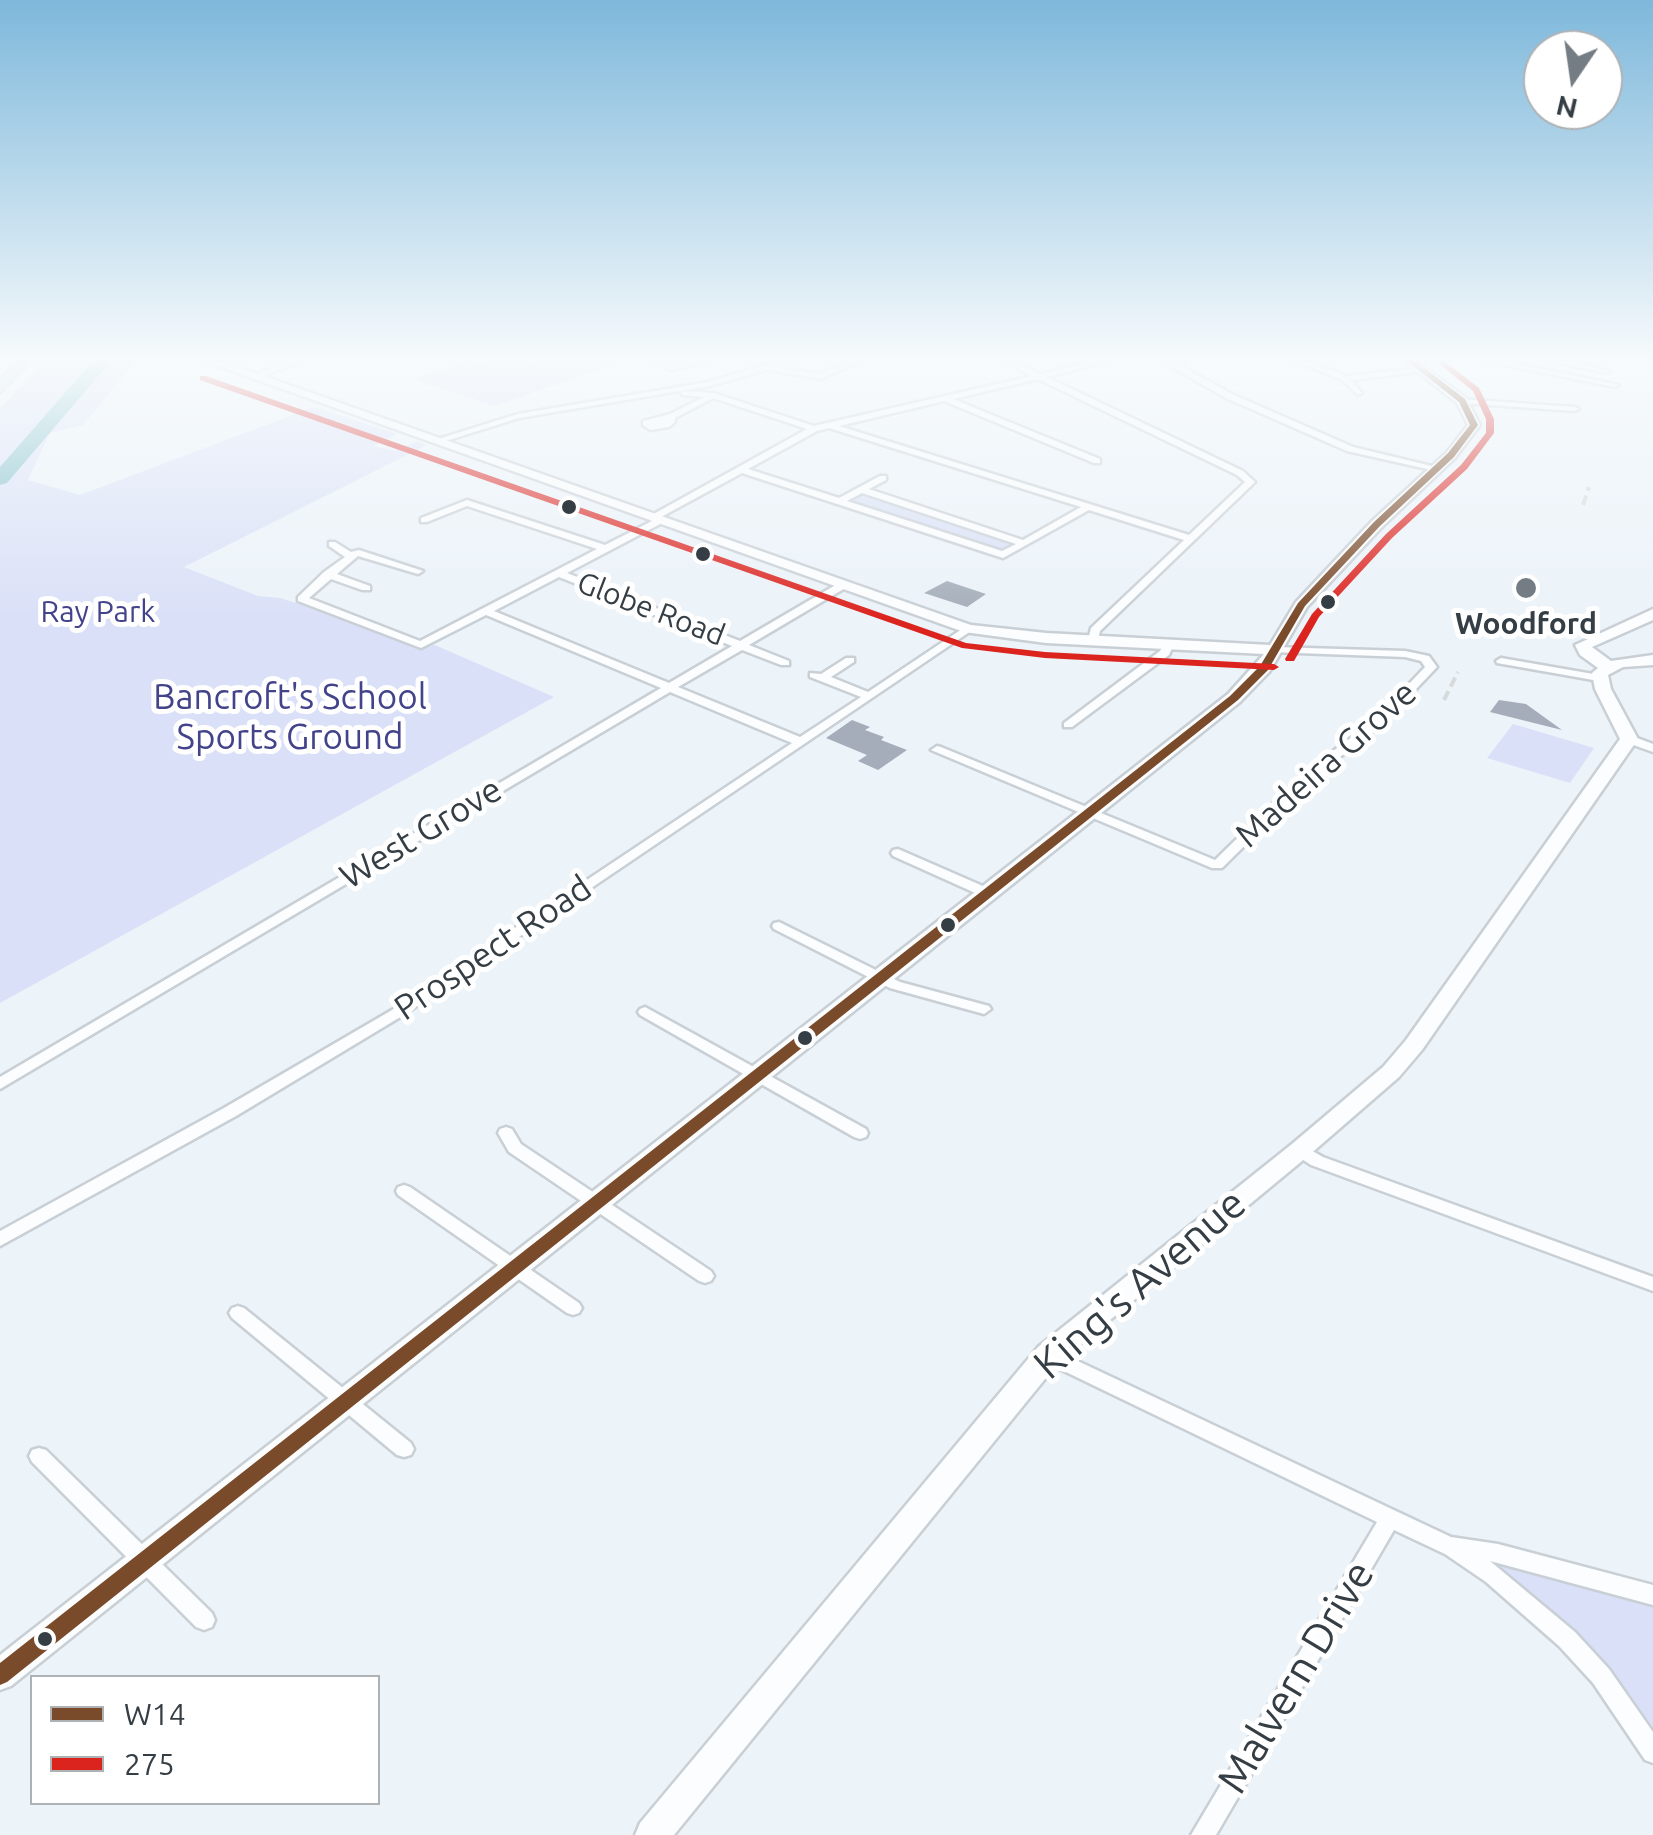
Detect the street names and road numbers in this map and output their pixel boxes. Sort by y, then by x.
street label: Globe Road [572,564,730,654]
street label: Madeira Grove [1227,672,1425,856]
street label: West Grove [332,768,510,898]
street label: Prospect Road [387,867,599,1029]
street label: King's Avenue [1024,1178,1256,1390]
street label: Malvern Drive [1207,1552,1385,1802]

